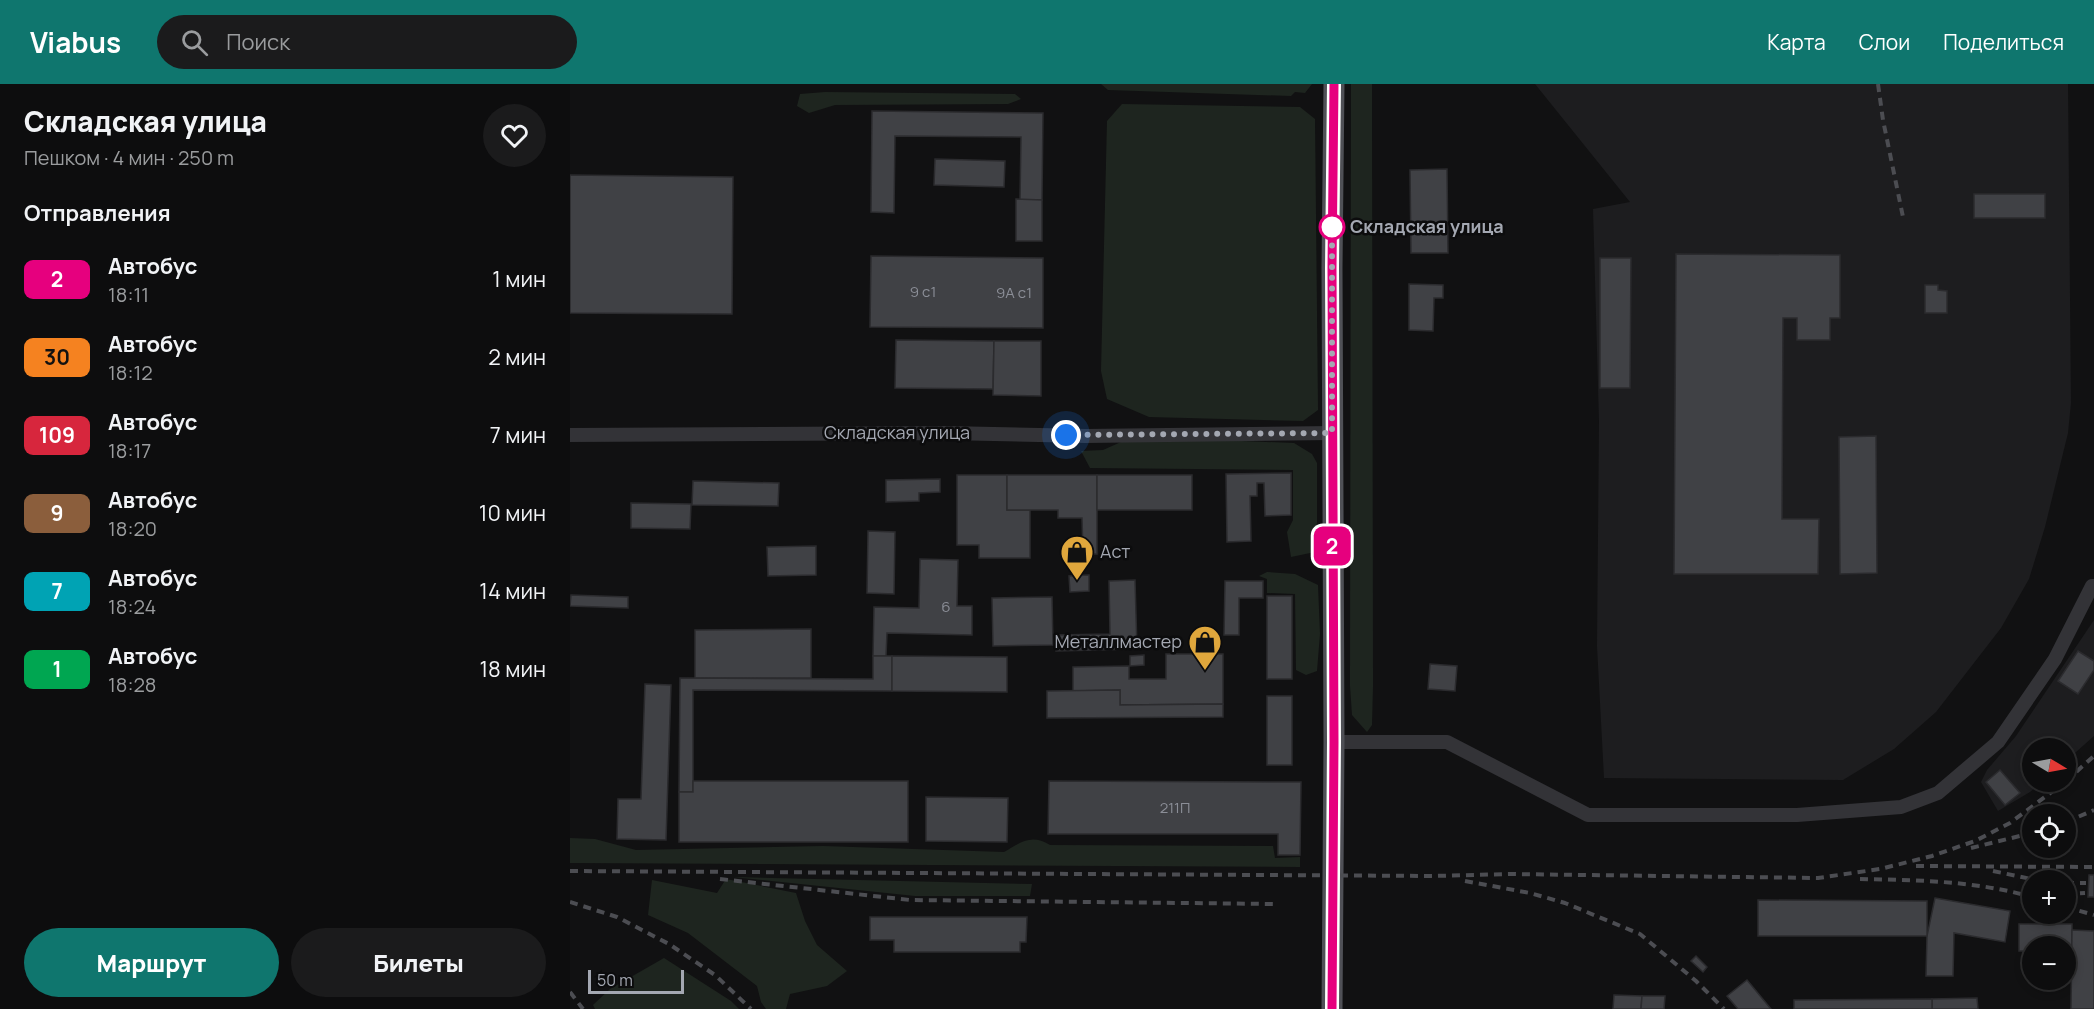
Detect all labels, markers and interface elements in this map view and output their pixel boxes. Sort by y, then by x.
search box [157,15,577,69]
text: Viabus [30,23,121,61]
icon: search [178,26,211,59]
text: Поиск [226,27,290,57]
text: Карта [1767,28,1826,56]
text: Слои [1859,28,1910,56]
text: Поделиться [1943,28,2064,56]
text: Складская улица [24,102,267,140]
button: heart [483,104,546,167]
text: Пешком · 4 мин · 250 m [24,144,234,171]
text: Отправления [24,198,171,228]
marker: Складская улица [1319,214,1345,240]
place label: Складская улица [1350,214,1504,238]
text: Автобус [108,251,197,281]
text: 1 мин [492,264,546,294]
text: 2 [51,265,63,293]
text: 18:11 [108,281,149,308]
house number: 9 с1 [910,281,936,302]
house number: 9А с1 [996,282,1032,303]
text: Автобус [108,329,197,359]
text: 2 мин [488,342,546,372]
text: 30 [44,343,70,371]
text: 18:12 [108,359,153,386]
text: Автобус [108,407,197,437]
text: 7 мин [490,420,546,450]
street label: Складская улица [824,420,970,444]
your location [1051,420,1081,450]
text: 109 [39,421,75,449]
text: 18:17 [108,437,151,464]
text: Автобус [108,485,197,515]
text: 10 мин [479,498,546,528]
text: 9 [50,499,64,527]
text: 18:20 [108,515,157,542]
line badge: 2 [1312,526,1352,566]
text: 2 [1326,532,1338,560]
shop icon: Аст [1059,534,1095,581]
place label: Аст [1100,539,1130,563]
text: Автобус [108,563,197,593]
text: 14 мин [479,576,546,606]
text: 7 [51,577,63,605]
text: 18:24 [108,593,156,620]
house number: 6 [941,596,951,617]
shop icon: Металлмастер [1187,624,1223,671]
place label: Металлмастер [1055,629,1182,653]
text: Автобус [108,641,197,671]
text: 18 мин [480,654,546,684]
text: 1 [52,655,62,683]
text: 18:28 [108,671,156,698]
north arrow [2022,738,2076,792]
map controls [2022,738,2076,990]
house number: 211П [1160,797,1190,818]
button: locate [2022,804,2076,858]
button: + [2022,870,2076,924]
button: Маршрут [24,928,279,997]
button: Билеты [291,928,546,997]
button: − [2022,936,2076,990]
scale bar [588,967,684,994]
text: 50 m [597,969,633,991]

